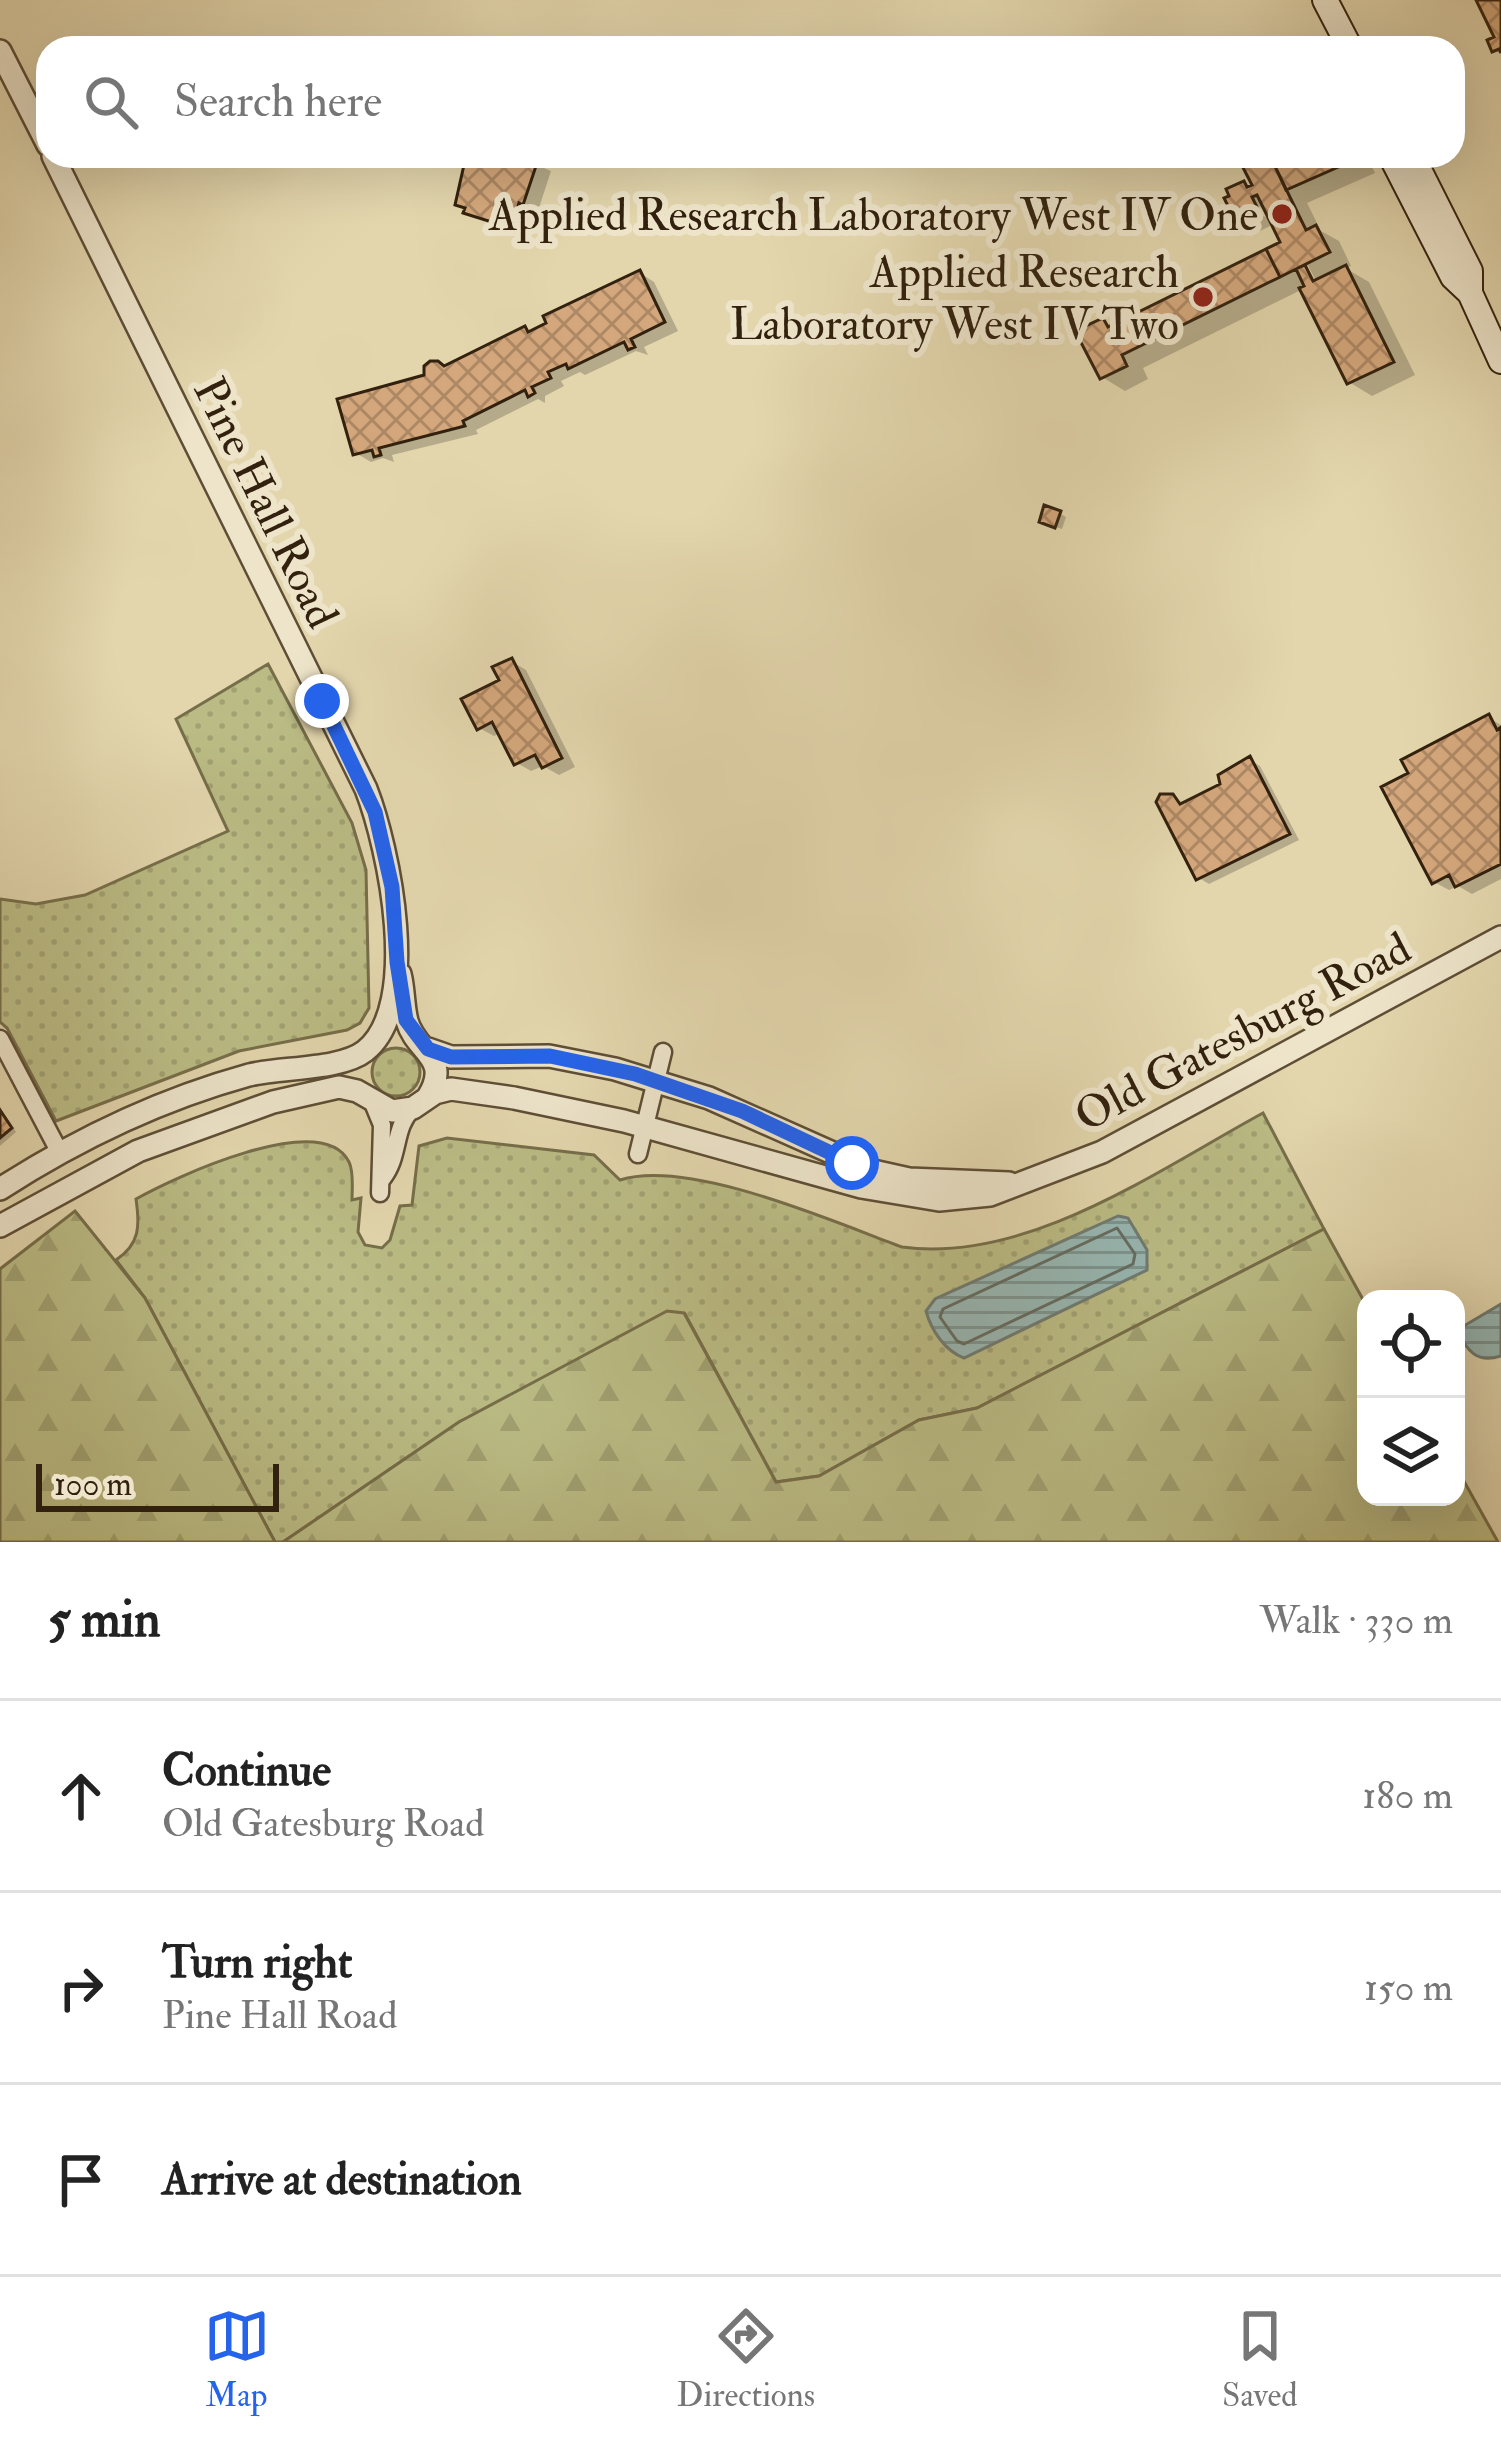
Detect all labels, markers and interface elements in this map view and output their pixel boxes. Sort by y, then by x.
search box [36,36,1465,168]
icon: search [78,69,144,135]
text: Search here [174,74,382,130]
place label: Applied Research Laboratory West IV One [488,188,1258,244]
marker: Applied Research Laboratory West IV One [1269,201,1295,227]
place label: Applied Research Laboratory West IV Two [730,245,1179,353]
marker: Applied Research Laboratory West IV Two [1190,284,1216,310]
street label: Pine Hall Road [181,369,350,637]
route end [295,674,349,728]
street label: Old Gatesburg Road [1066,921,1420,1145]
route start [825,1136,879,1190]
map controls [1357,1290,1465,1506]
button: locate [1357,1290,1465,1398]
button: layers [1357,1398,1465,1506]
scale bar [36,1458,279,1511]
text: 100 m [54,1464,132,1505]
text: 5 min [48,1588,161,1652]
text: Walk · 330 m [1260,1596,1453,1645]
text: Continue [162,1743,331,1799]
icon: ahead [48,1763,114,1829]
text: 180 m [1362,1771,1453,1820]
text: Old Gatesburg Road [162,1799,484,1848]
text: Turn right [162,1935,352,1991]
icon: right [48,1955,114,2021]
text: 150 m [1364,1963,1453,2012]
text: Pine Hall Road [162,1991,397,2040]
icon: arrive [48,2147,114,2213]
text: Arrive at destination [162,2152,522,2208]
tab: Map [204,2303,270,2416]
tab: Directions [677,2303,815,2416]
tab: Saved [1222,2303,1297,2416]

